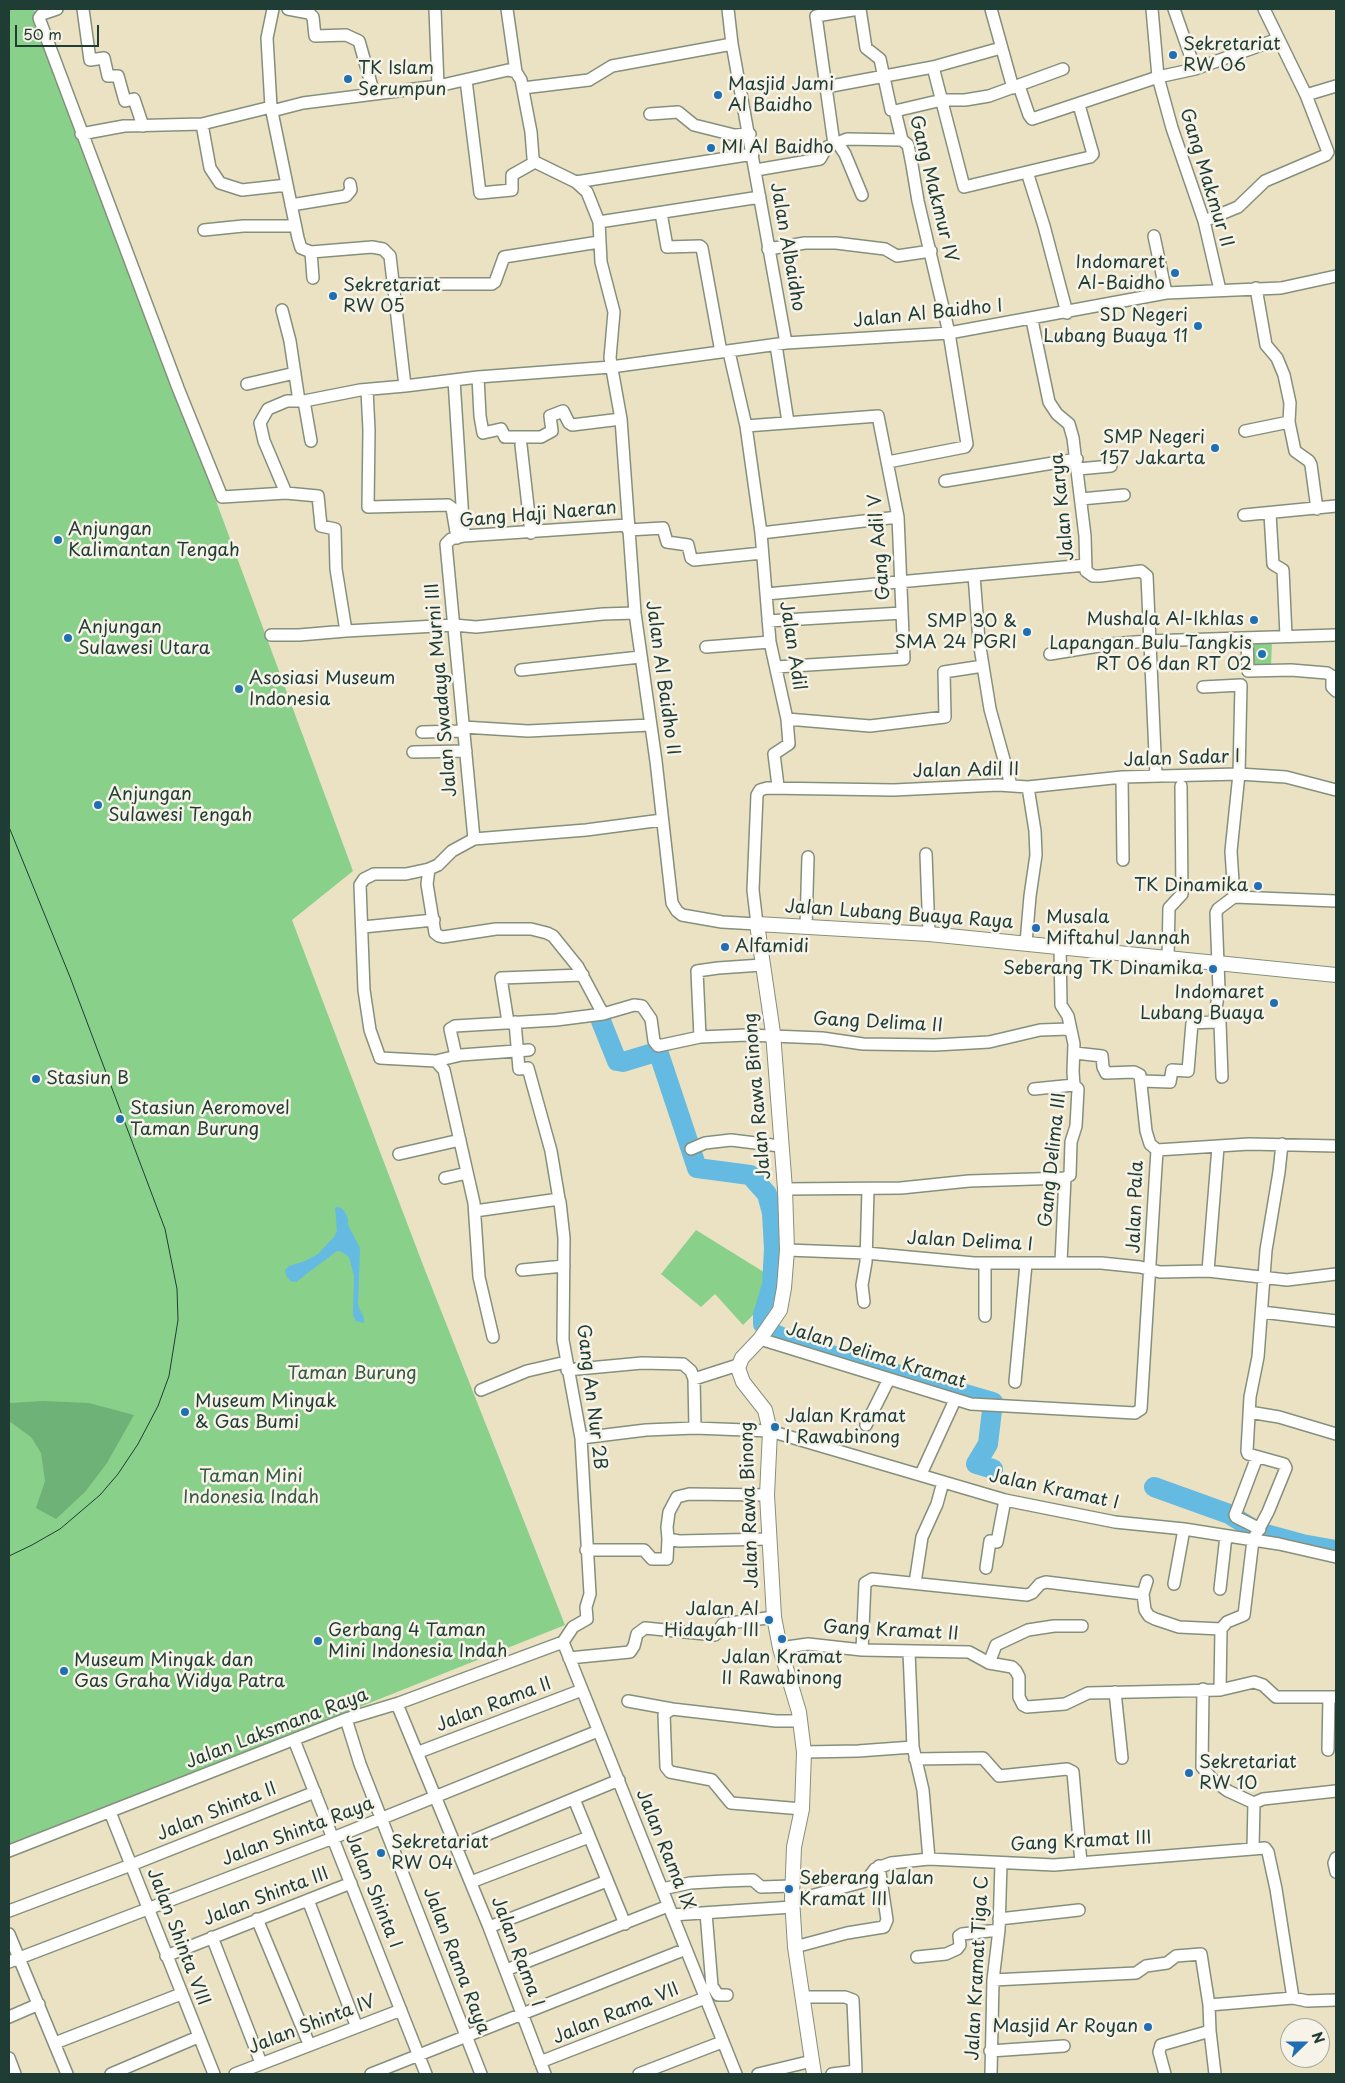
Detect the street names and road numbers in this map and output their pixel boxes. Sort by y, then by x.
street label: Gang Makmur II [1175,106,1237,250]
street label: Gang Makmur IV [904,113,962,265]
street label: Jalan Albaidho [765,181,809,313]
street label: Jalan Al Baidho I [852,295,1004,333]
street label: Jalan Karya [1047,452,1079,562]
street label: Gang Adil V [865,493,895,601]
street label: Gang Haji Naeran [459,497,617,533]
street label: Jalan Swadaya Murni III [422,582,462,798]
street label: Jalan Al Baidho II [640,599,684,757]
street label: Jalan Adil [774,600,810,692]
street label: Jalan Sadar I [1123,746,1241,772]
street label: Jalan Adil II [912,759,1020,783]
street label: Jalan Lubang Buaya Raya [784,896,1014,934]
street label: Gang Delima II [812,1009,944,1037]
street label: Jalan Rawa Binong [740,1012,776,1180]
street label: Gang Delima III [1035,1092,1071,1228]
street label: Jalan Pala [1124,1160,1148,1254]
street label: Jalan Delima I [906,1228,1034,1256]
street label: Jalan Delima Kramat [783,1318,969,1394]
street label: Gang An Nur 2B [571,1323,611,1471]
street label: Jalan Rawa Binong [736,1421,764,1589]
street label: Jalan Kramat I [987,1466,1121,1514]
street label: Gang Kramat II [823,1617,959,1645]
street label: Jalan Rama II [433,1673,555,1737]
street label: Jalan Laksmana Raya [183,1684,371,1774]
street label: Jalan Shinta II [154,1778,280,1846]
street label: Jalan Rama IX [631,1786,699,1914]
street label: Jalan Shinta Raya [219,1793,377,1871]
street label: Gang Kramat III [1010,1828,1152,1856]
street label: Jalan Shinta I [340,1830,406,1952]
street label: Jalan Shinta III [200,1863,332,1931]
street label: Jalan Shinta VIII [142,1865,214,2009]
street label: Jalan Kramat Tiga C [962,1875,994,2061]
street label: Jalan Rama Raya [418,1884,494,2038]
street label: Jalan Rama I [486,1894,548,2010]
street label: Jalan Rama VII [550,1979,682,2049]
street label: Jalan Shinta IV [245,1991,379,2059]

